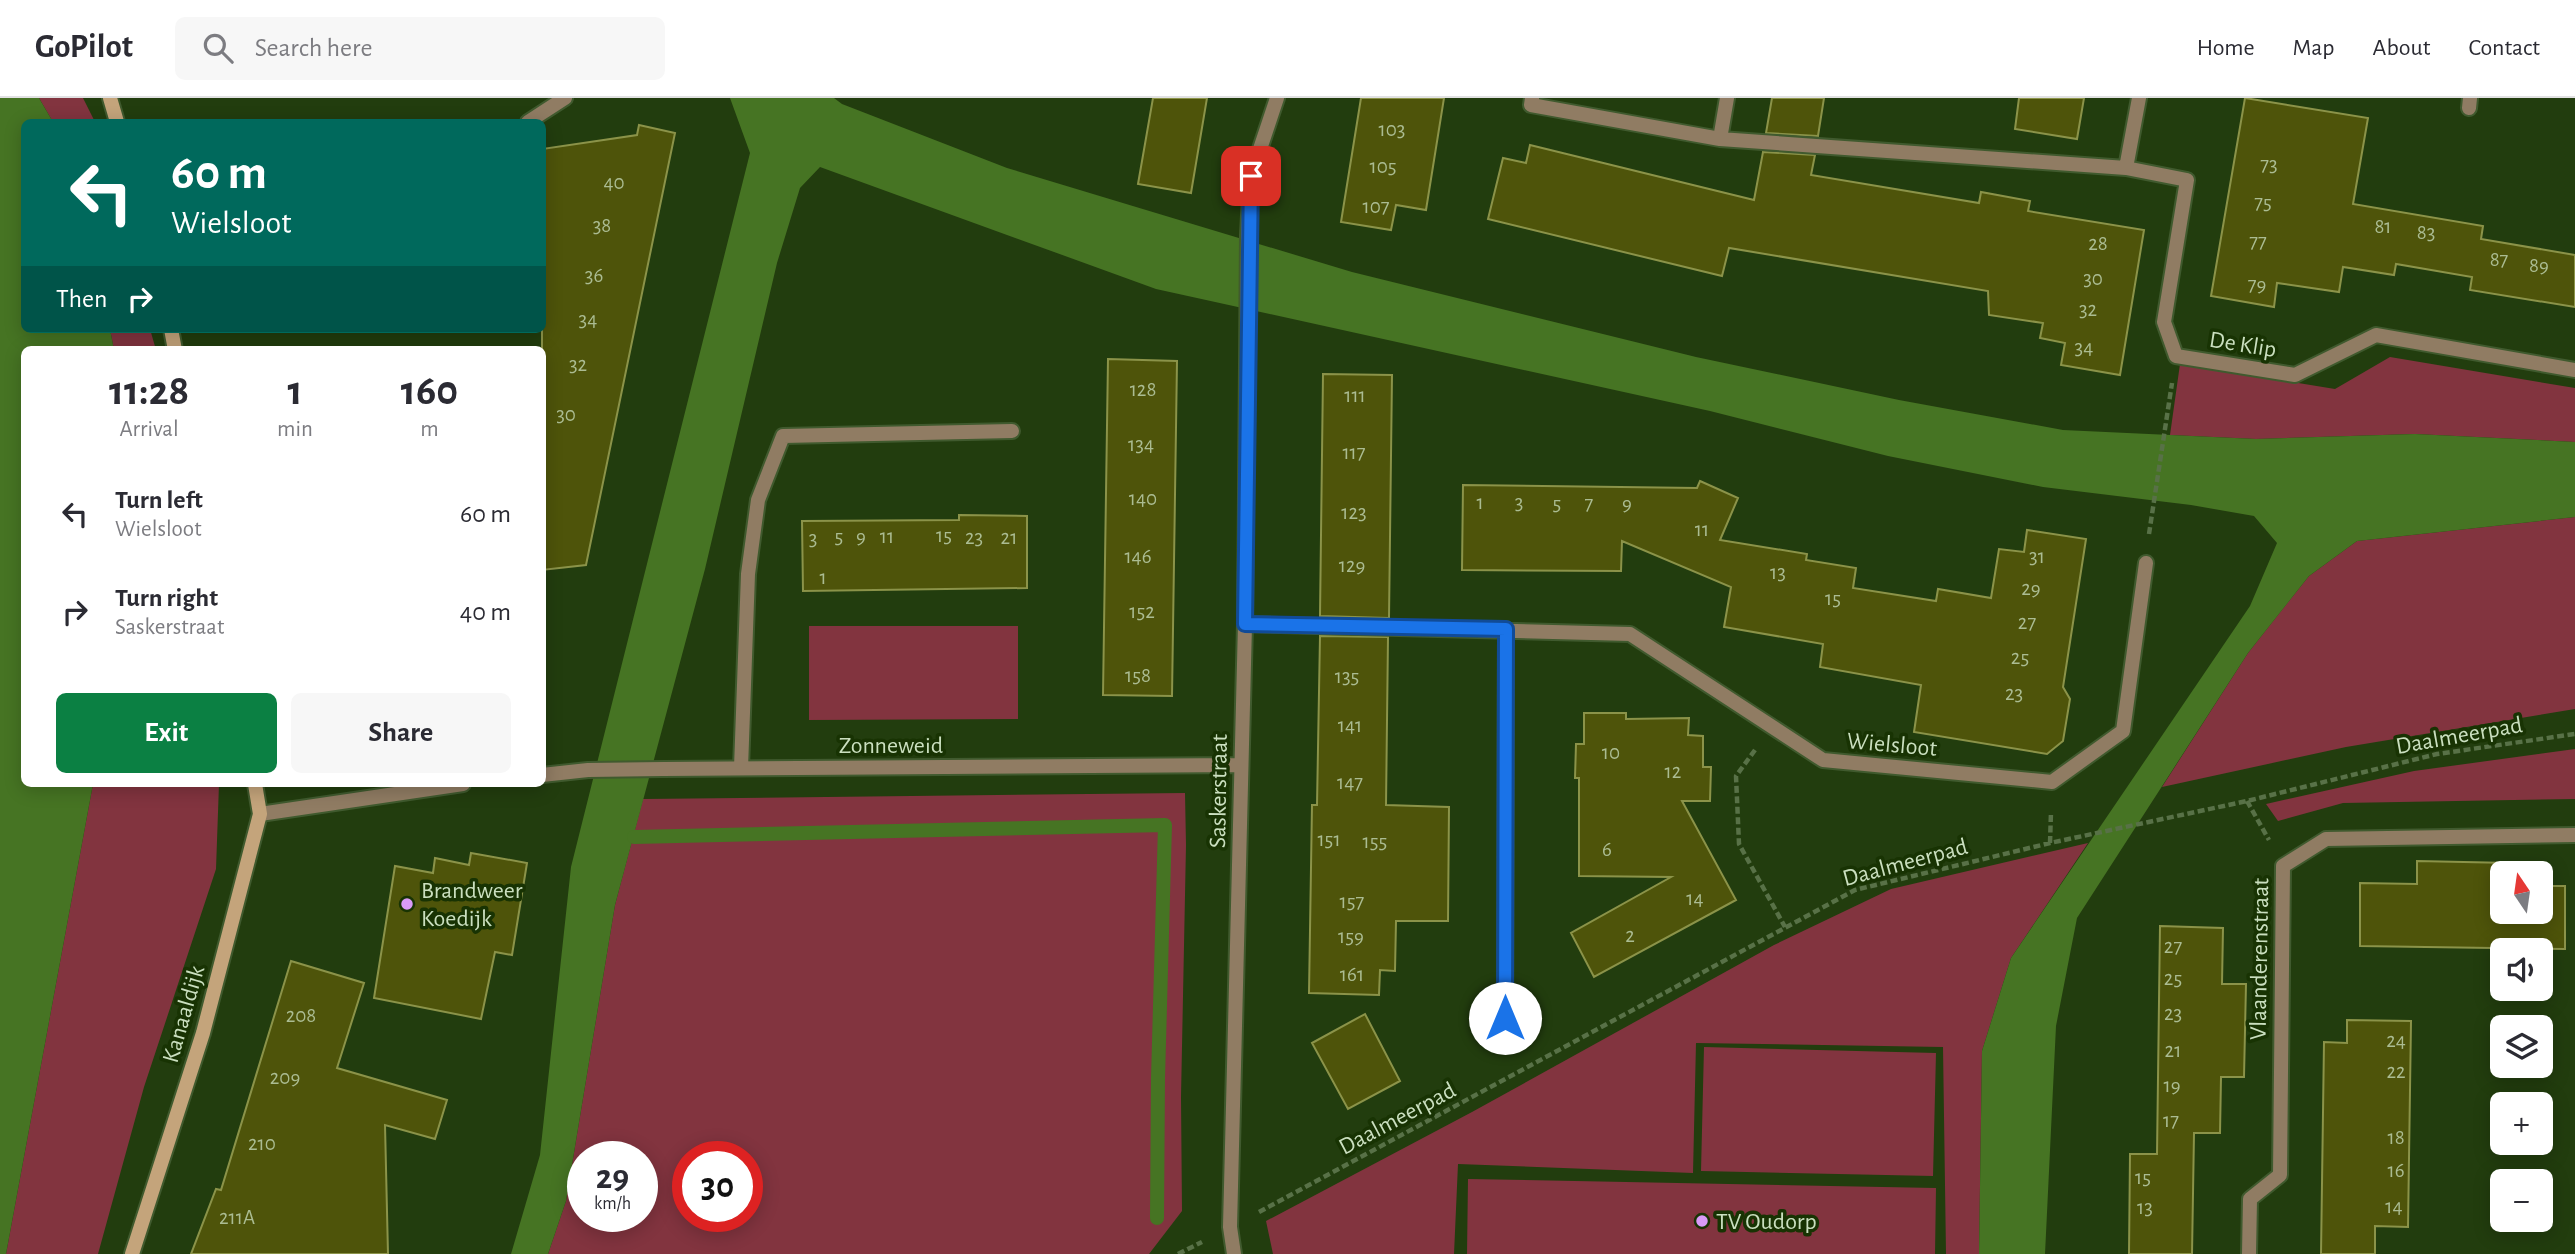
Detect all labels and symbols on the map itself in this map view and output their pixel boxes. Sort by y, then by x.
house number: 103 [1379,119,1405,140]
pin [1221,146,1281,206]
house number: 73 [2260,154,2278,175]
house number: 105 [1369,156,1397,177]
house number: 40 [603,172,625,193]
house number: 75 [2254,192,2272,213]
house number: 107 [1362,196,1390,217]
house number: 38 [593,215,611,236]
house number: 81 [2374,216,2392,237]
house number: 83 [2417,222,2435,243]
house number: 77 [2249,231,2267,252]
house number: 28 [2088,233,2108,254]
house number: 87 [2490,249,2509,270]
house number: 89 [2529,255,2549,276]
house number: 36 [585,265,603,286]
house number: 30 [2083,268,2103,289]
house number: 79 [2248,274,2266,295]
house number: 32 [2079,299,2097,320]
house number: 34 [579,309,597,330]
street label: De Klip [2208,328,2278,362]
house number: 34 [2075,337,2093,358]
house number: 32 [569,354,587,375]
house number: 128 [1130,379,1156,400]
house number: 111 [1344,385,1366,406]
house number: 30 [556,404,576,425]
house number: 134 [1128,434,1154,455]
house number: 117 [1342,442,1366,463]
house number: 140 [1129,488,1157,509]
house number: 1 [1476,492,1484,513]
house number: 3 [1515,492,1523,513]
house number: 5 [1553,493,1561,514]
house number: 7 [1585,493,1594,514]
house number: 9 [1622,493,1632,514]
house number: 123 [1341,502,1367,523]
house number: 11 [1695,519,1709,540]
house number: 15 [936,525,952,546]
house number: 5 [835,526,843,547]
house number: 9 [856,526,866,547]
house number: 11 [880,526,894,547]
house number: 23 [965,527,983,548]
house number: 21 [1001,527,1017,548]
house number: 3 [809,528,817,549]
house number: 146 [1124,546,1152,567]
house number: 31 [2029,546,2045,567]
house number: 129 [1339,555,1365,576]
house number: 13 [1770,562,1786,583]
house number: 1 [819,567,827,588]
house number: 29 [2021,578,2041,599]
house number: 15 [1825,588,1841,609]
house number: 152 [1129,601,1155,622]
house number: 27 [2018,612,2036,633]
house number: 25 [2011,647,2029,668]
house number: 158 [1125,665,1151,686]
house number: 135 [1335,666,1359,687]
house number: 23 [2005,683,2023,704]
street label: Daalmeerpad [2394,713,2524,759]
house number: 141 [1338,715,1362,736]
street label: Wielsloot [1846,729,1938,761]
street label: Saskerstraat [1206,733,1232,848]
street label: Zonneweid [839,734,943,758]
house number: 10 [1602,742,1620,763]
house number: 12 [1665,761,1681,782]
house number: 147 [1337,772,1363,793]
house number: 151 [1317,829,1341,850]
house number: 155 [1363,831,1387,852]
street label: Daalmeerpad [1840,835,1970,891]
house number: 6 [1602,839,1612,860]
north arrow [2490,861,2553,924]
street label: Vlaanderenstraat [2247,877,2273,1040]
place label: Brandweer Koedijk [421,879,523,931]
house number: 14 [1686,888,1704,909]
house number: 157 [1340,891,1365,912]
marker: Brandweer Koedijk [399,896,415,912]
house number: 2 [1625,925,1635,946]
house number: 159 [1338,926,1364,947]
house number: 27 [2164,936,2182,957]
street label: Kanaaldijk [159,963,209,1066]
house number: 161 [1340,964,1364,985]
house number: 25 [2164,968,2182,989]
position arrow [1468,981,1542,1055]
house number: 23 [2164,1003,2182,1024]
house number: 208 [286,1005,316,1026]
house number: 24 [2386,1030,2406,1051]
house number: 21 [2165,1040,2181,1061]
house number: 22 [2386,1061,2406,1082]
house number: 209 [270,1067,300,1088]
house number: 19 [2163,1075,2181,1096]
street label: Daalmeerpad [1335,1078,1460,1160]
house number: 17 [2163,1110,2179,1131]
house number: 18 [2387,1127,2405,1148]
house number: 210 [248,1133,276,1154]
speed limit sign: 30 [672,1141,763,1232]
house number: 16 [2387,1160,2405,1181]
house number: 15 [2135,1167,2151,1188]
house number: 14 [2385,1196,2403,1217]
house number: 13 [2137,1197,2153,1218]
house number: 211A [219,1207,255,1228]
place label: TV Oudorp [1716,1210,1817,1234]
marker: TV Oudorp [1694,1213,1710,1229]

